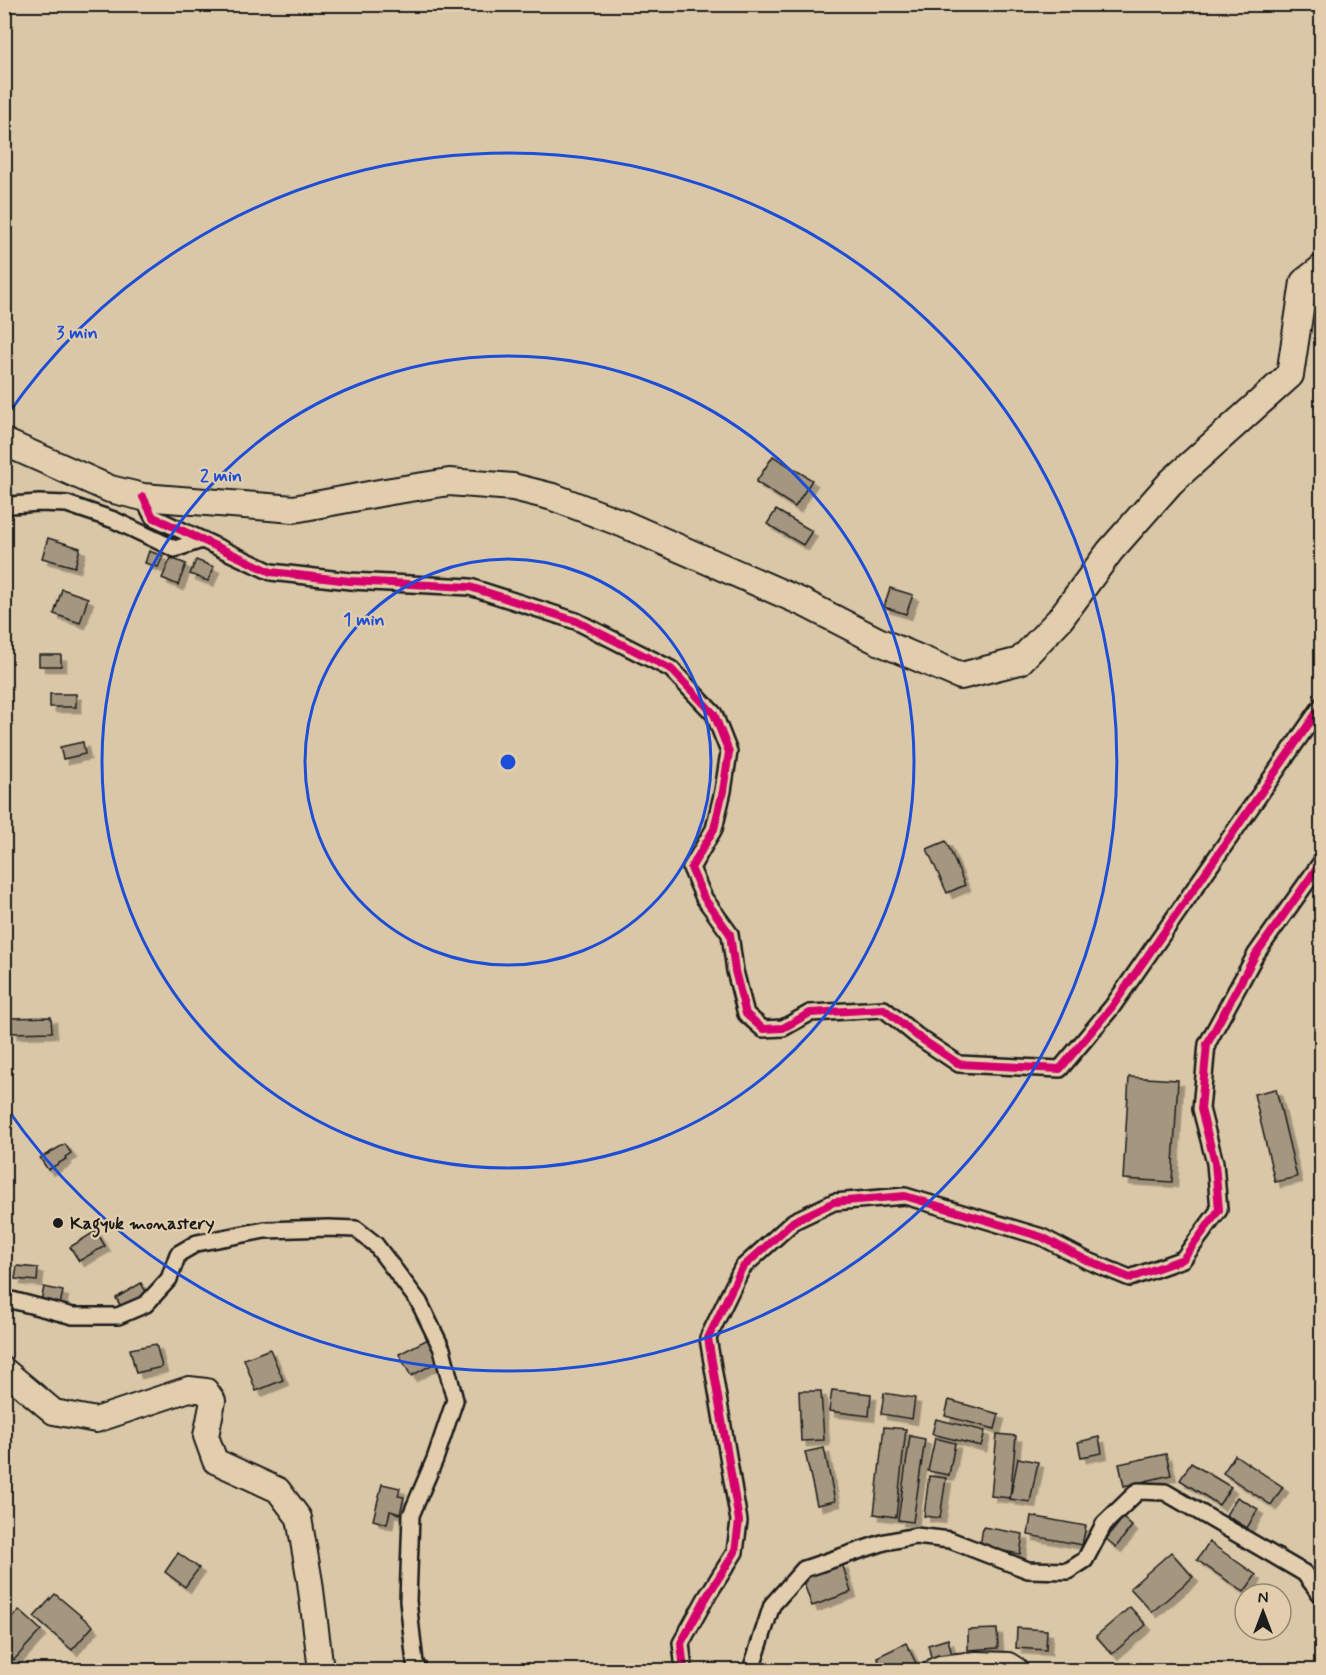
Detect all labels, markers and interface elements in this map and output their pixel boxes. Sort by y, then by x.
text: 3 min [56,321,98,345]
text: 2 min [200,464,242,488]
text: 1 min [343,608,385,632]
centre of rings [498,752,518,772]
place label: Kagyuk monastery [70,1212,214,1238]
marker: Kagyuk monastery [51,1216,65,1230]
north arrow [1233,1582,1293,1642]
text: N [1258,1588,1268,1609]

